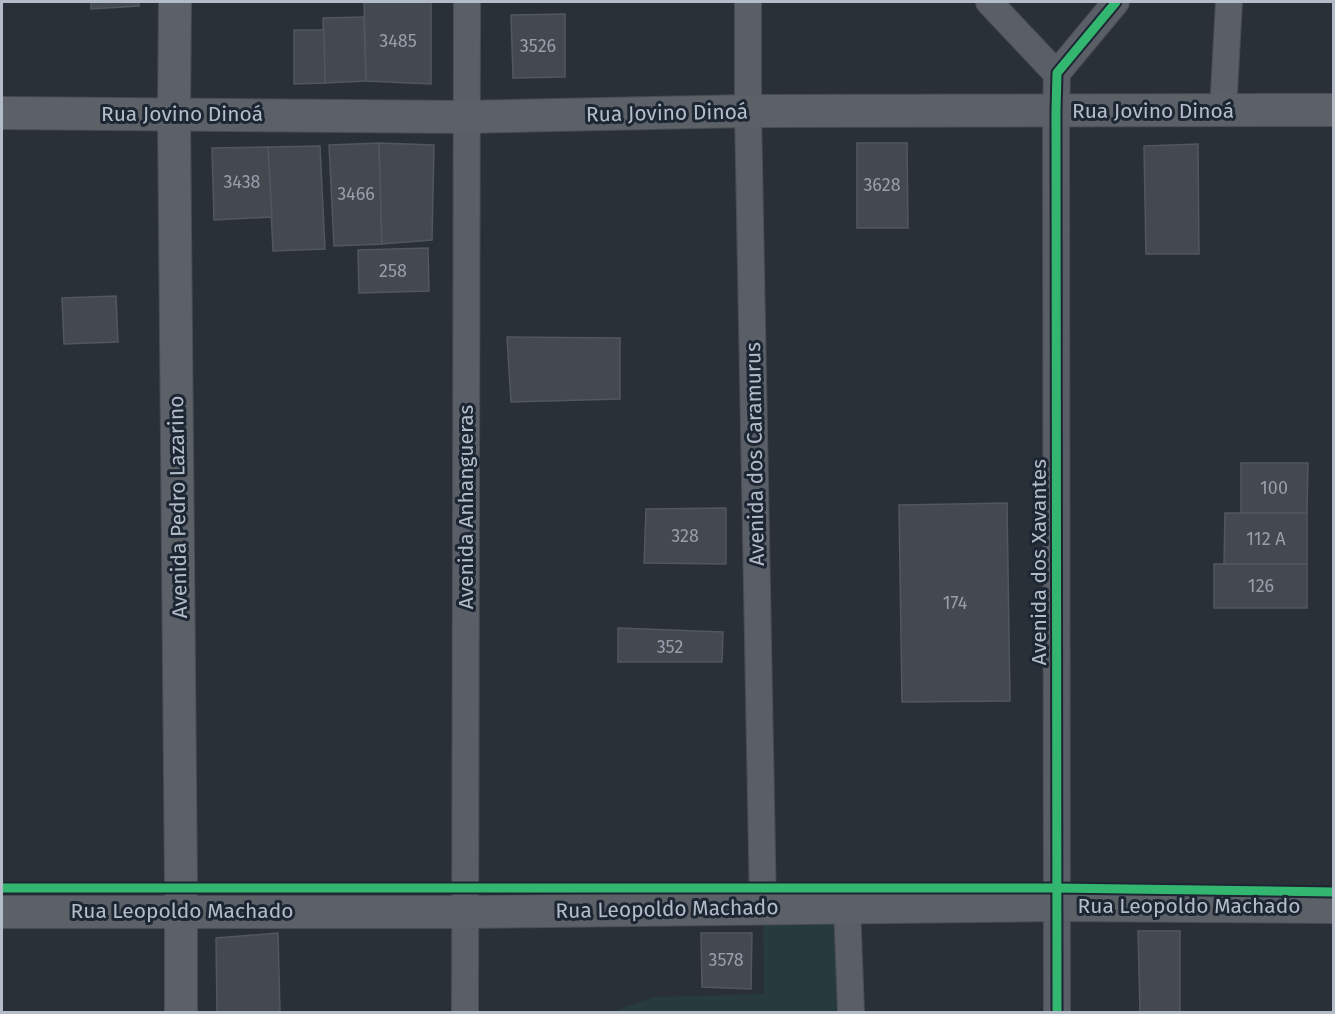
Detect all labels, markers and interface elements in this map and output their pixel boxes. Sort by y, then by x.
house number: 3485 [379,30,417,52]
house number: 3526 [520,35,556,57]
street label: Rua Jovino Dinoá [1072,98,1234,124]
street label: Rua Jovino Dinoá [586,99,748,127]
street label: Rua Jovino Dinoá [101,101,263,127]
house number: 3438 [223,171,261,193]
house number: 3628 [863,174,901,196]
house number: 3466 [337,183,375,205]
house number: 258 [379,260,407,282]
street label: Avenida dos Caramurus [740,342,770,566]
street label: Avenida Pedro Lazarino [163,395,193,619]
street label: Avenida Anhangueras [453,404,479,609]
street label: Avenida dos Xavantes [1026,459,1052,665]
house number: 100 [1260,477,1288,499]
house number: 328 [671,525,699,547]
house number: 112 A [1246,528,1286,550]
house number: 126 [1248,575,1274,597]
house number: 174 [943,592,968,614]
house number: 352 [657,636,683,658]
street label: Rua Leopoldo Machado [1077,893,1301,919]
street label: Rua Leopoldo Machado [555,894,779,924]
street label: Rua Leopoldo Machado [70,898,294,924]
house number: 3578 [708,949,744,971]

